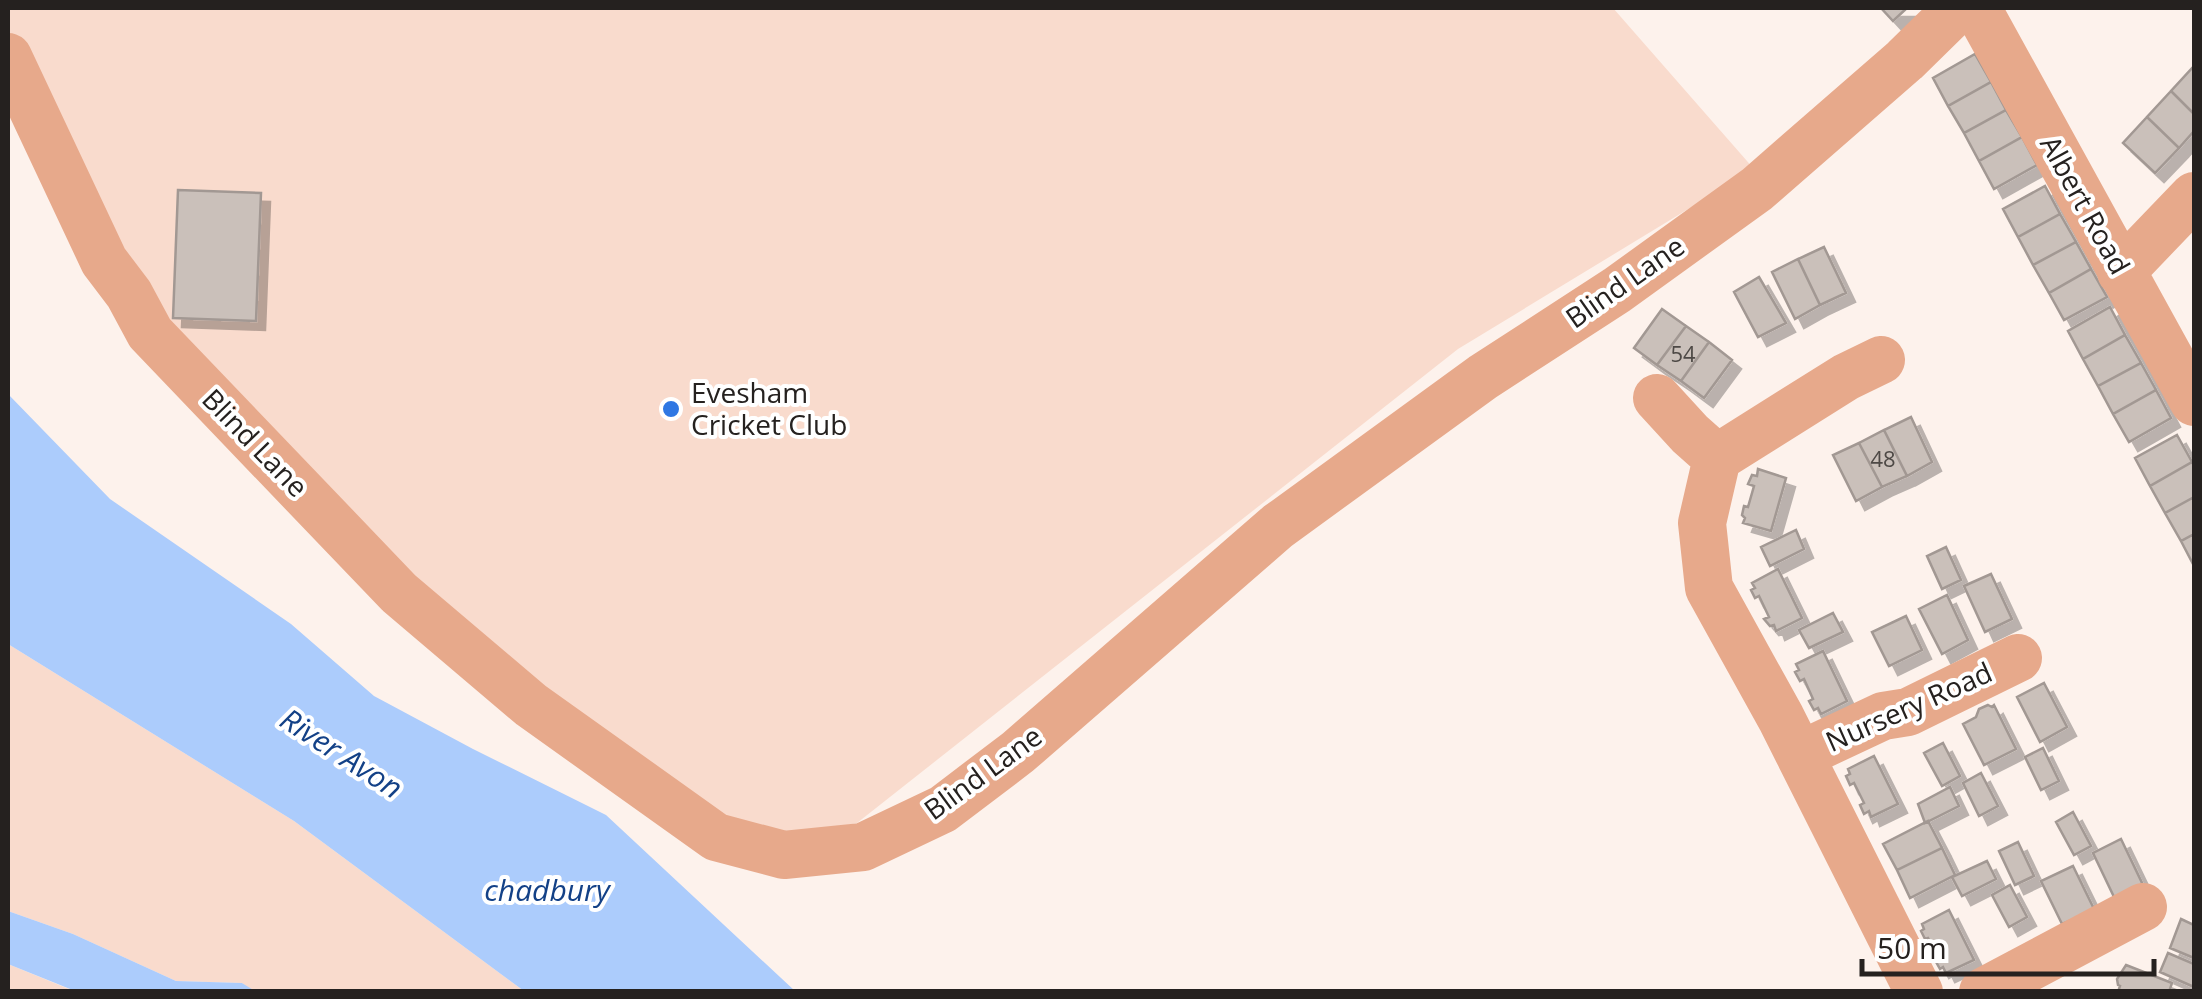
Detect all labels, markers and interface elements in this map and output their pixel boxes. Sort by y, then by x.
street label: Albert Road [2032,128,2140,281]
street label: Blind Lane [1557,226,1691,336]
house number: 54 [1670,338,1696,368]
place label: Evesham Cricket Club [691,373,847,443]
street label: Blind Lane [195,380,317,505]
marker: Evesham Cricket Club [660,398,682,420]
house number: 48 [1870,443,1896,473]
street label: Nursery Road [1819,652,1998,760]
water label: River Avon [273,698,411,807]
street label: Blind Lane [916,717,1049,828]
water label: chadbury [484,869,612,910]
scale bar [1862,914,2154,976]
text: 50 m [1877,927,1947,968]

